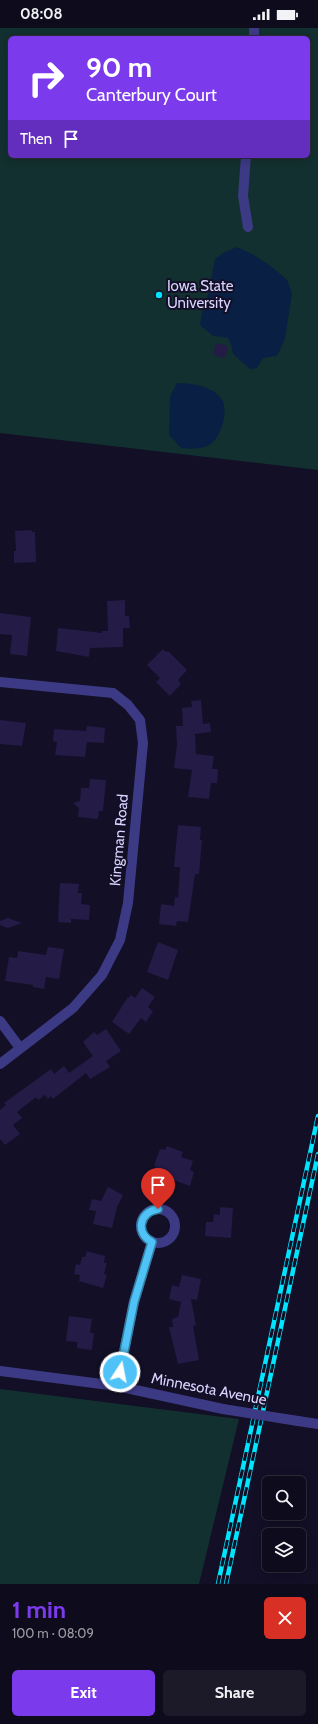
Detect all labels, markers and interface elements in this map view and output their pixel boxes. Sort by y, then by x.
text: 08:08 [20,5,63,23]
text: 90 m [86,50,152,84]
icon: right [20,52,72,104]
text: Canterbury Court [86,84,217,106]
icon: arrive [60,128,82,150]
text: Then [20,130,52,148]
place label: Iowa State University [167,277,234,312]
marker: Iowa State University [154,290,164,300]
street label: Kingman Road [106,793,132,887]
pin [141,1168,175,1209]
icon: arrive [147,1174,169,1196]
position arrow [99,1351,141,1393]
street label: Minnesota Avenue [150,1369,269,1409]
map controls [262,1476,306,1572]
button: search [262,1476,306,1520]
button: layers [262,1528,306,1572]
text: 1 min [12,1595,66,1624]
button: close [264,1597,306,1639]
text: 100 m · 08:09 [12,1625,94,1641]
button: Exit [12,1670,155,1716]
button: Share [163,1670,306,1716]

